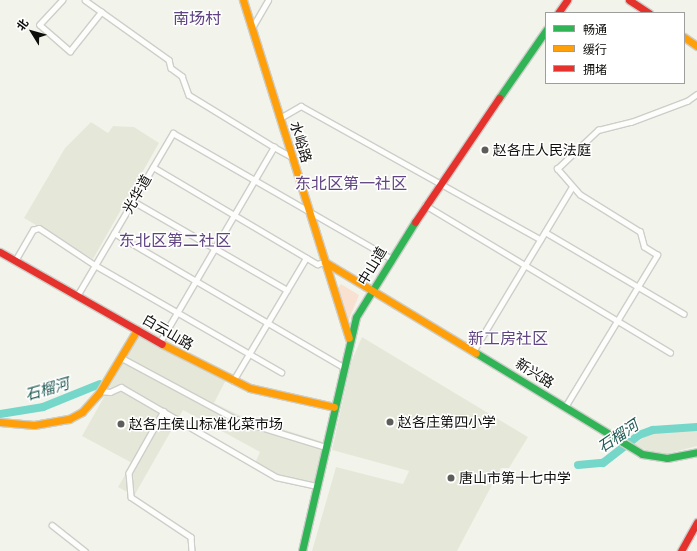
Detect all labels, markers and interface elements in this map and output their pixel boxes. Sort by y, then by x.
district label: 南场村 [173,8,221,28]
north arrow [12,12,52,52]
legend [545,12,685,84]
text: 北 [14,16,31,33]
text: 畅通 [583,22,607,37]
text: 缓行 [583,42,607,57]
text: 拥堵 [583,62,607,77]
street label: 水峪路 [287,119,315,165]
place label: 赵各庄人民法庭 [493,142,591,158]
marker: 赵各庄人民法庭 [480,145,490,155]
street label: 光华道 [119,172,155,216]
district label: 东北区第一社区 [295,173,407,193]
district label: 东北区第二社区 [119,230,231,250]
street label: 中山道 [354,244,390,288]
street label: 白云山路 [140,311,196,353]
district label: 新工房社区 [468,328,548,348]
street label: 新兴路 [513,355,557,391]
water label: 石榴河 [23,374,71,404]
place label: 赵各庄第四小学 [398,414,496,430]
place label: 赵各庄侯山标准化菜市场 [129,416,283,432]
water label: 石榴河 [594,416,642,456]
marker: 赵各庄第四小学 [385,417,395,427]
marker: 赵各庄侯山标准化菜市场 [116,419,126,429]
place label: 唐山市第十七中学 [459,470,571,486]
marker: 唐山市第十七中学 [446,473,456,483]

